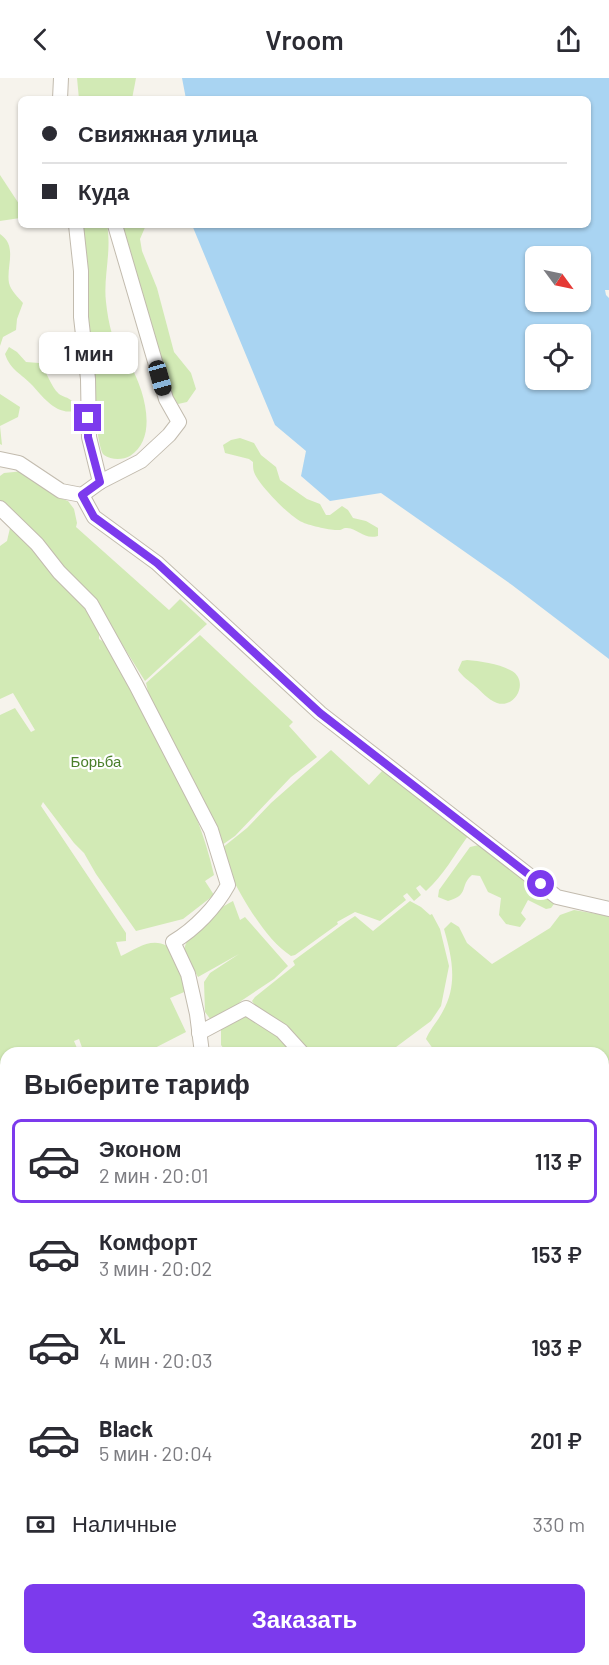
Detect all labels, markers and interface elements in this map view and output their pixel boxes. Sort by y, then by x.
icon: back [24,23,57,56]
text: Vroom [265,23,344,55]
icon: share [552,23,585,56]
text: Свияжная улица [78,120,258,146]
text: Куда [78,178,129,204]
north arrow [525,246,591,312]
map controls [525,246,591,390]
button: locate [525,324,591,390]
callout: 1 мин [38,331,138,373]
text: 1 мин [63,341,114,365]
car [146,358,174,398]
route end [74,404,101,431]
park label: Борьба [71,752,122,770]
route start [527,870,554,897]
text: Выберите тариф [24,1067,250,1099]
icon: car [27,1134,81,1188]
text: Эконом [99,1135,182,1161]
text: 113 ₽ [535,1148,582,1174]
text: 2 мин · 20:01 [99,1163,208,1187]
icon: car [27,1227,81,1281]
text: Комфорт [99,1228,198,1254]
text: 153 ₽ [531,1241,582,1267]
text: 3 мин · 20:02 [99,1256,212,1280]
icon: car [27,1320,81,1374]
text: XL [99,1322,125,1348]
text: 193 ₽ [531,1334,582,1360]
text: 4 мин · 20:03 [99,1348,213,1372]
icon: car [27,1413,81,1467]
text: Black [99,1415,153,1441]
text: 201 ₽ [530,1427,582,1453]
text: 5 мин · 20:04 [99,1441,213,1465]
icon: cash [24,1508,57,1541]
text: Наличные [72,1510,177,1536]
text: 330 m [533,1512,585,1536]
button: Заказать [24,1584,585,1653]

